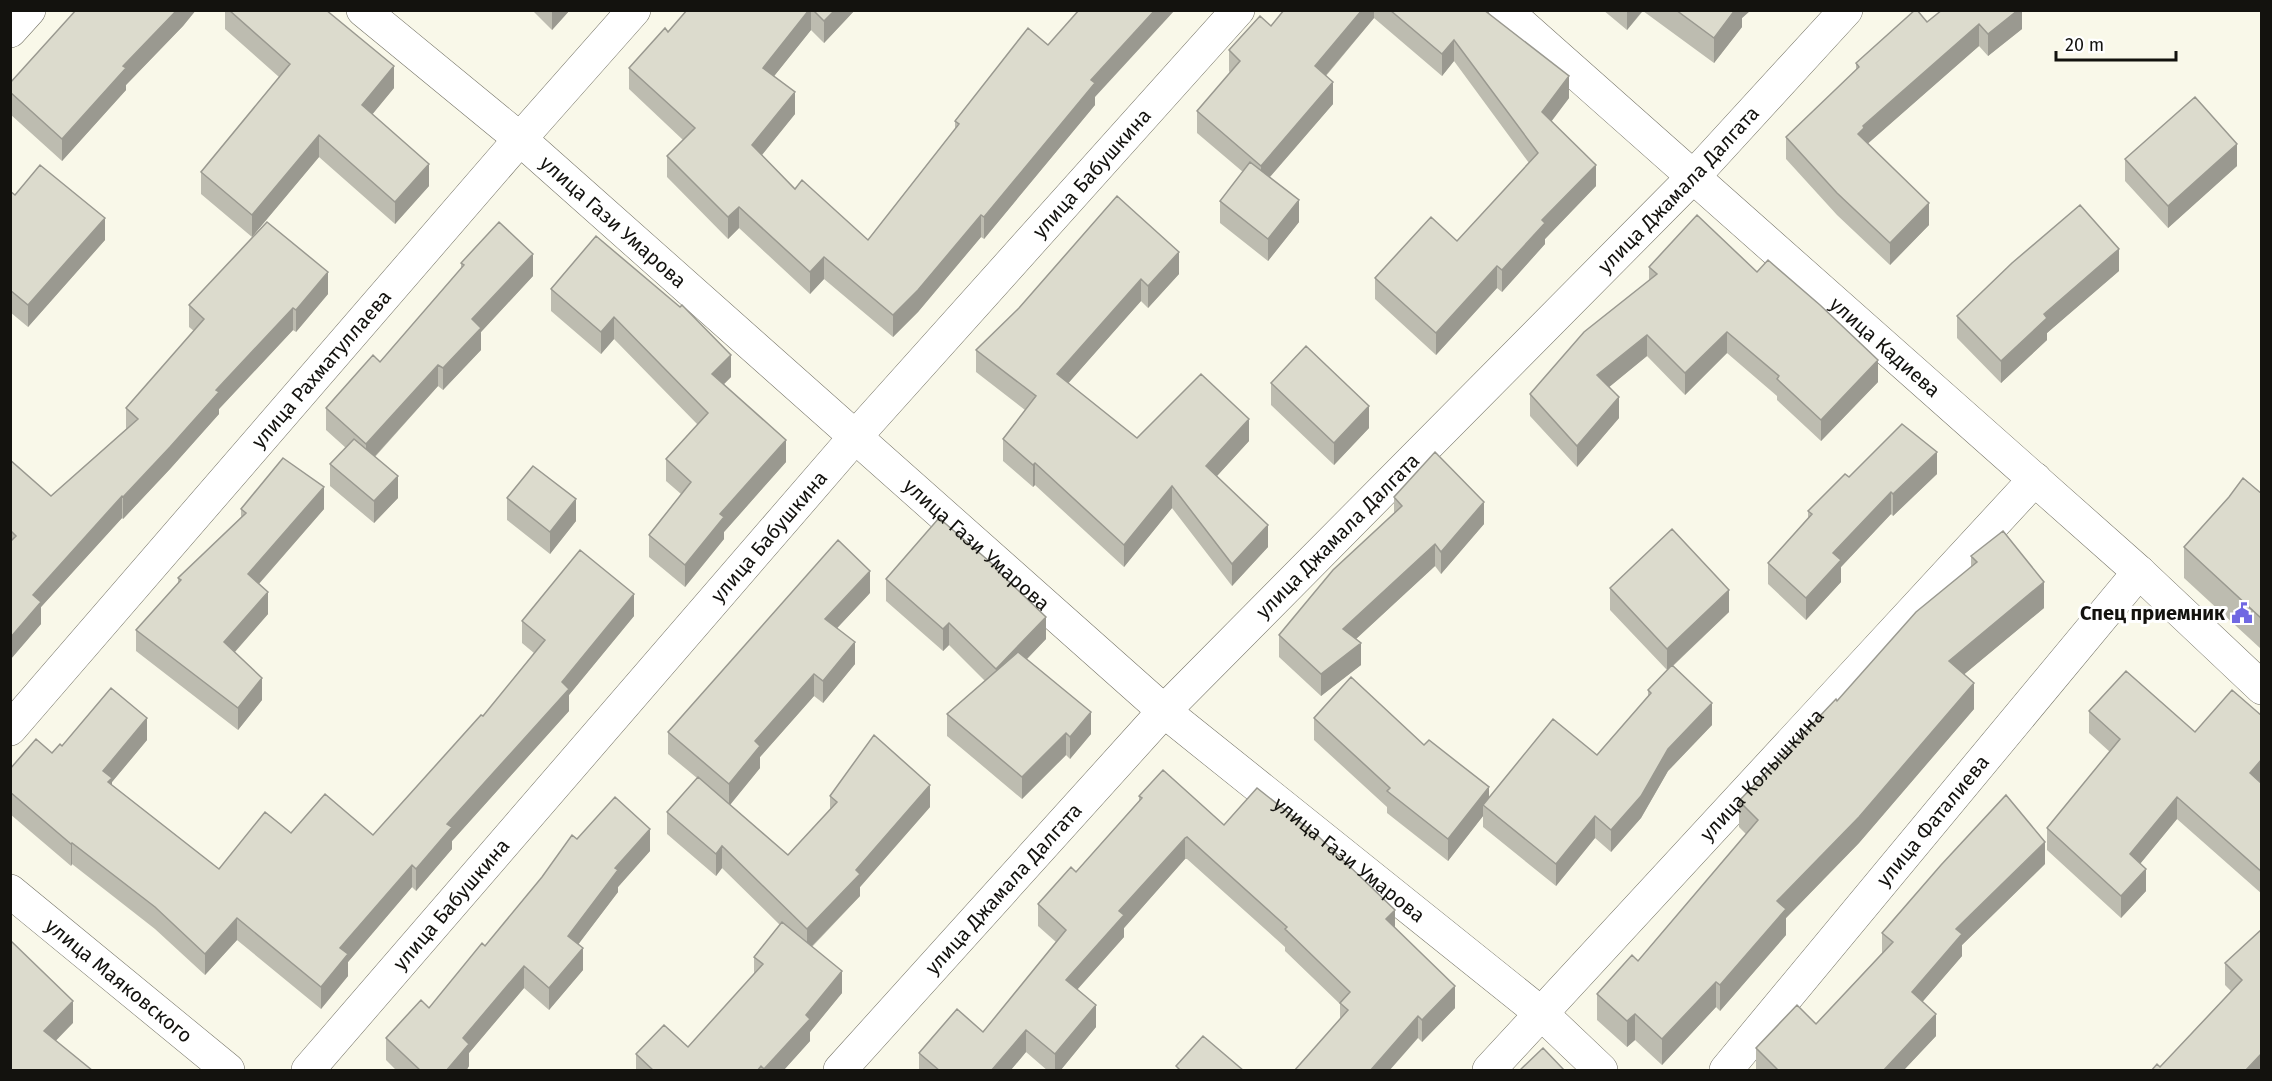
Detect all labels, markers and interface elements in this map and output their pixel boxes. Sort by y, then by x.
scale bar [2056,24,2176,62]
text: 20 m [2065,34,2104,56]
street label: улица Джамала Далгата [1593,101,1764,278]
street label: улица Бабушкина [1027,103,1156,243]
street label: улица Гази Умарова [535,151,691,293]
street label: улица Рахматуллаева [246,285,396,453]
street label: улица Кадиева [1825,292,1945,402]
street label: улица Джамала Далгата [1251,449,1424,623]
street label: улица Бабушкина [706,466,832,607]
street label: улица Гази Умарова [899,473,1055,616]
place label: Спец приемник [2080,601,2226,625]
public building icon: Спец приемник [2230,601,2254,625]
street label: улица Колышкина [1695,704,1829,846]
street label: улица Фаталиева [1871,750,1994,891]
street label: улица Гази Умарова [1269,792,1430,927]
street label: улица Джамала Далгата [920,798,1087,979]
street label: улица Бабушкина [388,834,515,975]
street label: улица Маяковского [41,913,197,1048]

